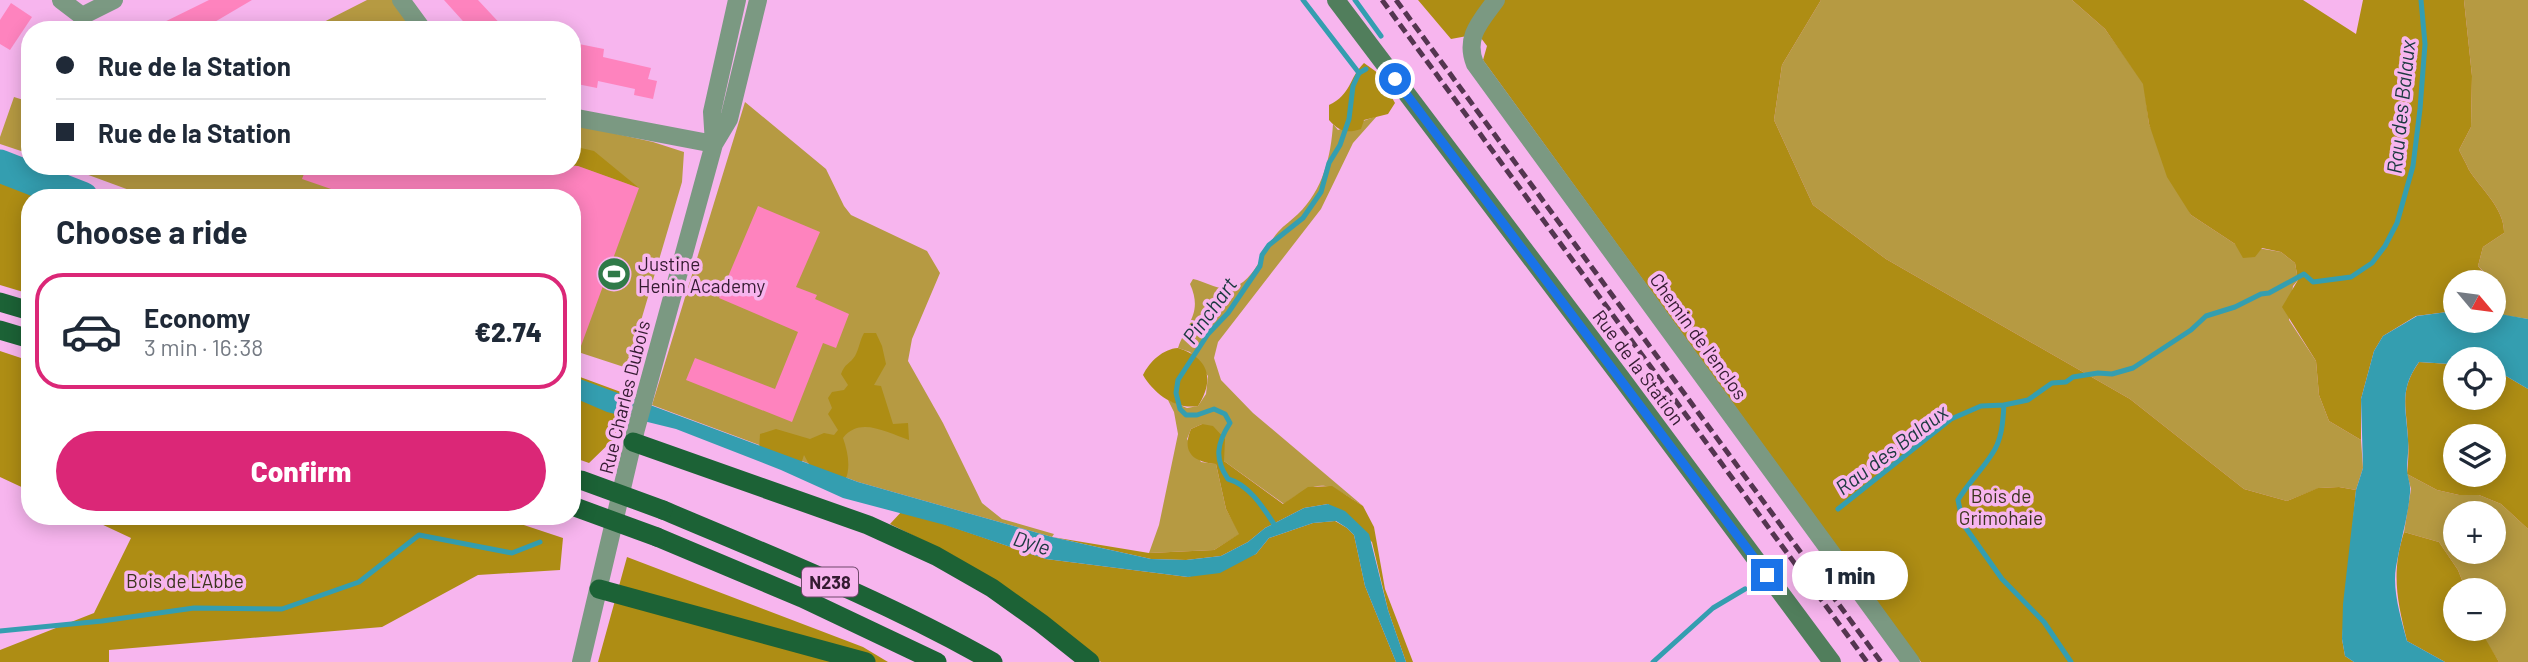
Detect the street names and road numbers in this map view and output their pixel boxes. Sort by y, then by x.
street label: Chemin de l'enclos [1645,268,1753,404]
street label: Rue de la Station [1588,305,1690,429]
street label: Rue Charles Dubois [594,318,654,476]
road number: N238 [802,568,858,596]

